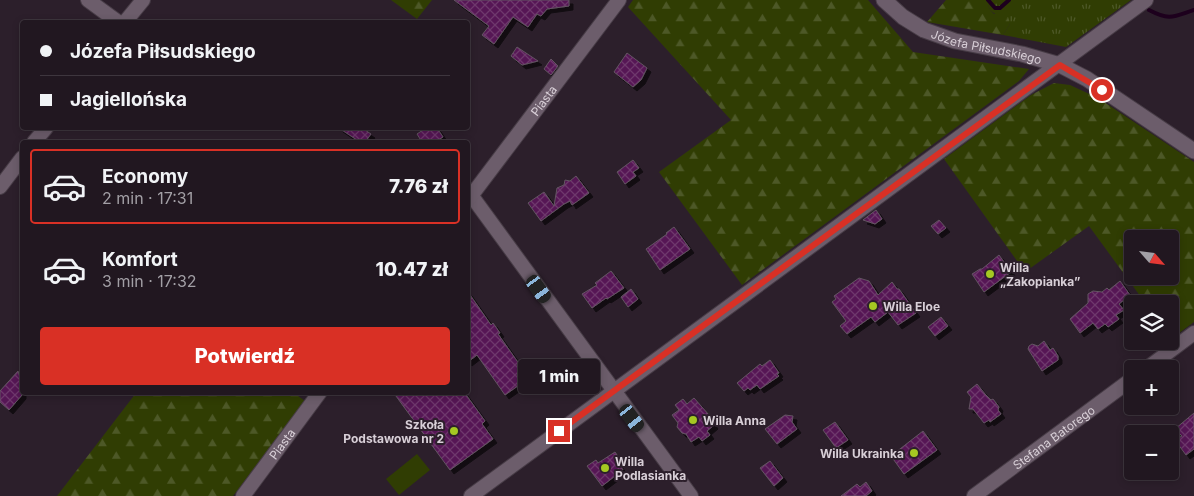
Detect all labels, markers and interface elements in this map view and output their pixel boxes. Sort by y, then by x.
street label: Józefa Piłsudskiego [929,26,1044,67]
text: Józefa Piłsudskiego [70,40,256,63]
route start [1091,79,1113,101]
street label: Piasta [527,82,560,118]
text: Jagiellońska [70,88,187,111]
icon: car [42,164,87,209]
text: Economy [102,165,188,188]
text: 7.76 zł [389,175,448,198]
text: 2 min · 17:31 [102,188,193,208]
north arrow [1124,230,1179,285]
map controls [1124,230,1179,480]
icon: car [42,247,87,292]
text: Komfort [102,248,178,271]
text: 10.47 zł [376,258,448,281]
place label: Willa „Zakopianka” [1000,260,1080,289]
marker: Willa „Zakopianka” [984,268,996,280]
text: 3 min · 17:32 [102,271,197,291]
car [524,272,553,306]
button: layers [1124,295,1179,350]
place label: Willa Eloe [883,299,940,314]
marker: Willa Eloe [867,300,879,312]
button: Potwierdź [40,327,450,385]
callout: 1 min [518,358,600,394]
button: + [1124,360,1179,415]
text: 1 min [539,366,579,386]
car [616,402,647,434]
street label: Stefana Batorego [1010,402,1098,472]
place label: Willa Anna [703,413,766,428]
marker: Willa Anna [687,414,699,426]
place label: Szkoła Podstawowa nr 2 [343,417,444,446]
route end [548,420,570,442]
street label: Piasta [265,425,298,462]
marker: Szkoła Podstawowa nr 2 [448,425,460,437]
button: − [1124,425,1179,480]
place label: Willa Ukrainka [820,446,904,461]
marker: Willa Ukrainka [908,447,920,459]
place label: Willa Podlasianka [615,454,686,483]
marker: Willa Podlasianka [599,462,611,474]

